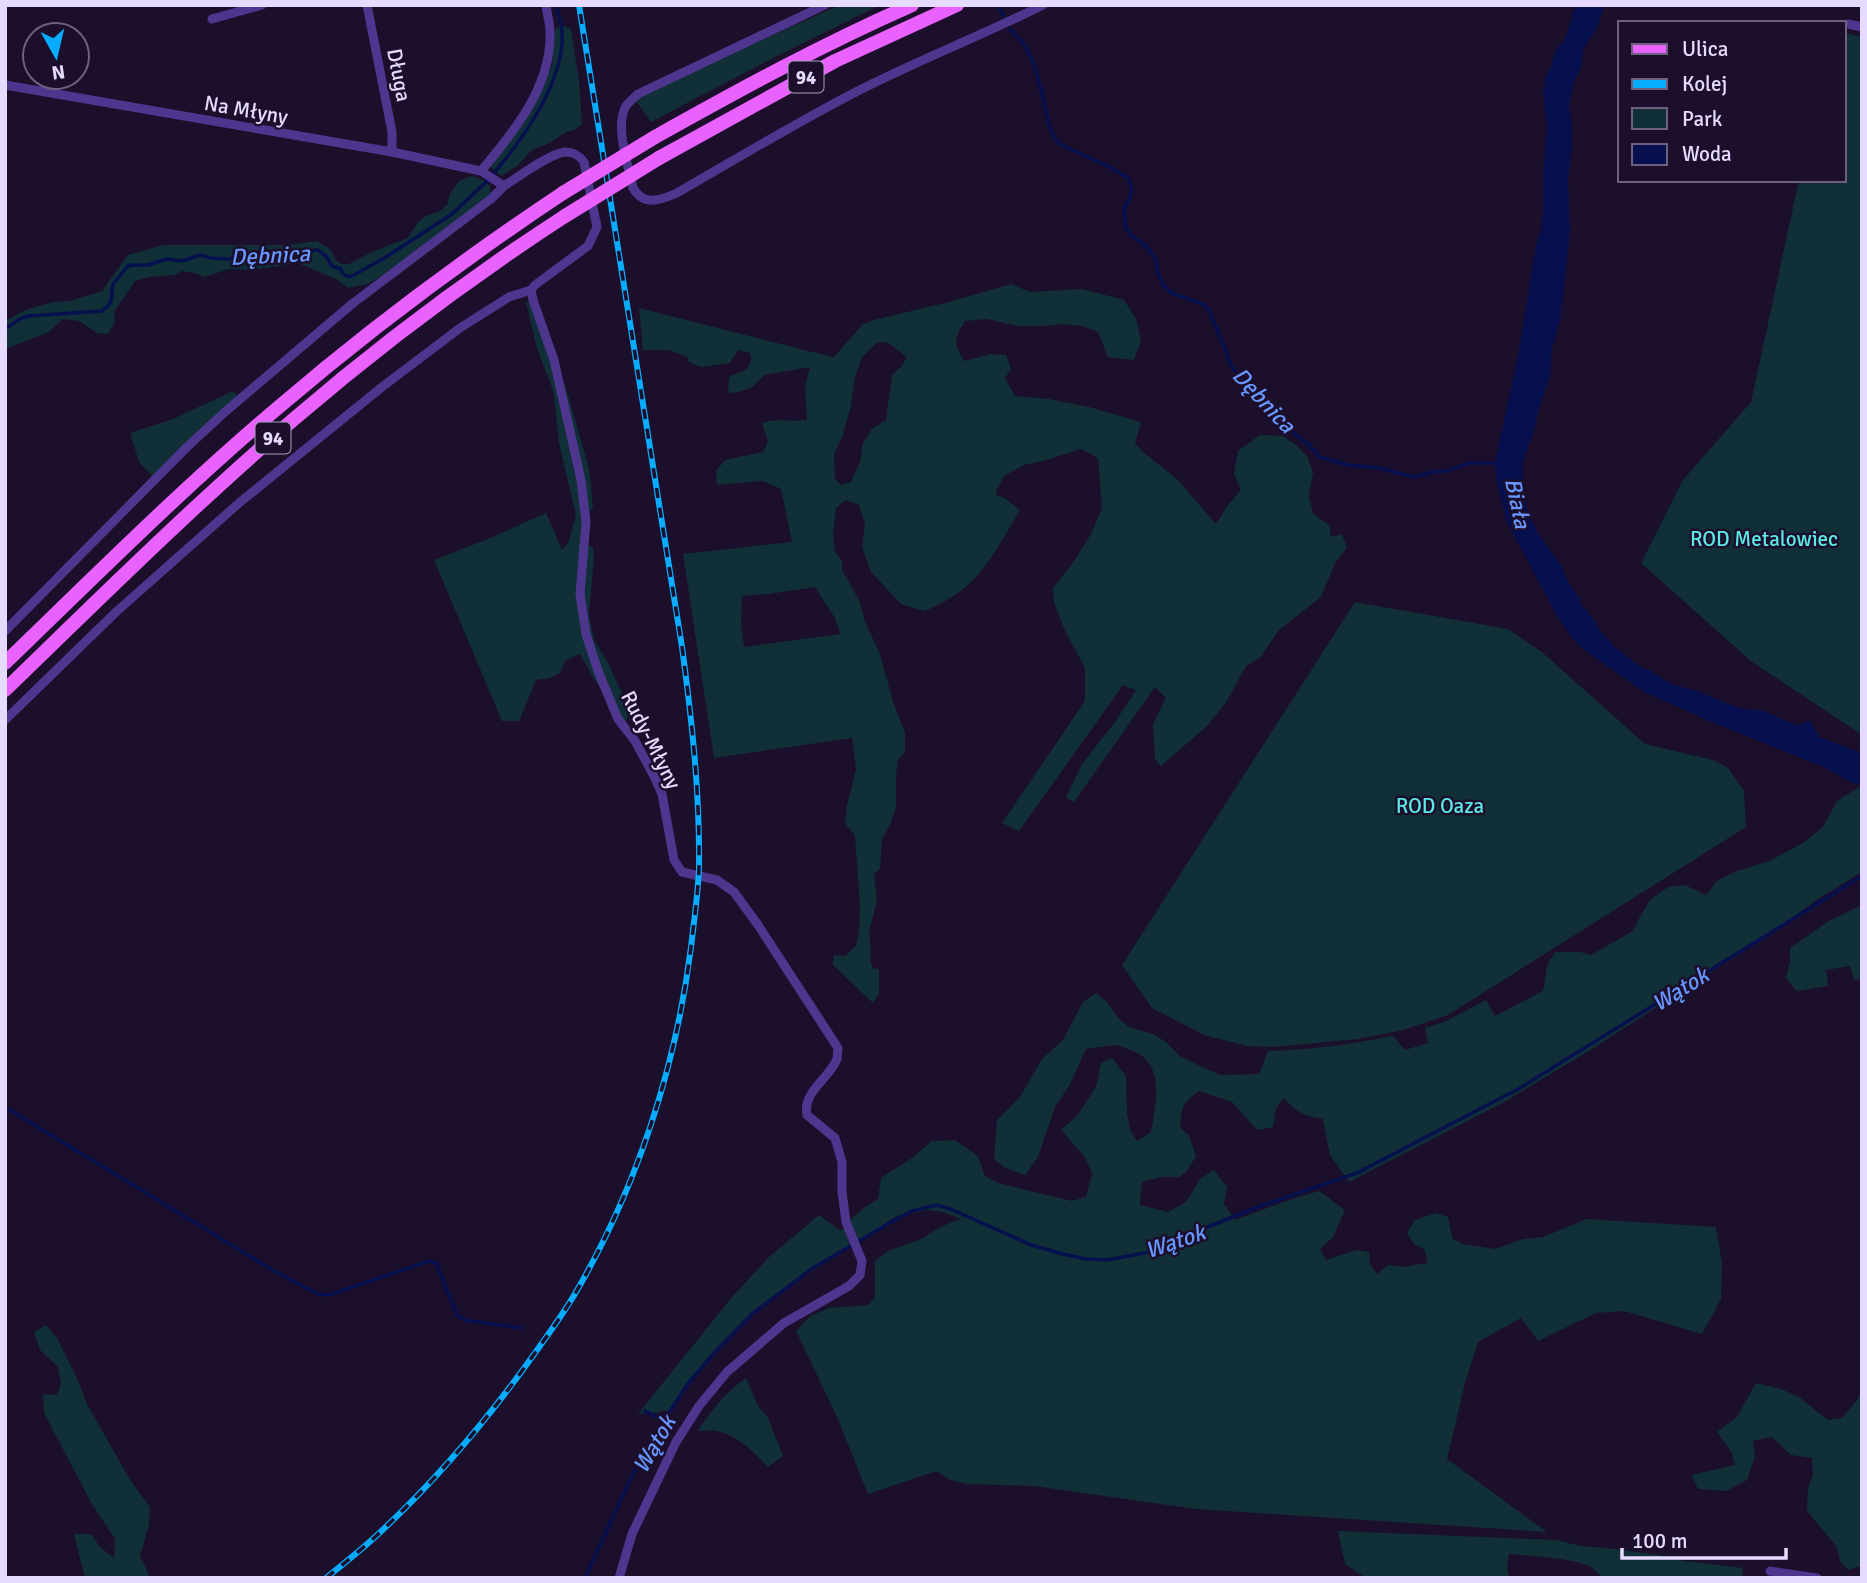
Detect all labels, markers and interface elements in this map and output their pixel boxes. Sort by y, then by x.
north arrow [21,21,91,91]
legend [1618,21,1846,182]
text: Ulica [1682,36,1728,62]
street label: Długa [381,46,417,104]
text: N [50,59,66,85]
road number: 94 [788,61,824,92]
text: Kolej [1682,71,1727,97]
street label: Na Młyny [202,90,290,130]
text: Park [1682,106,1723,132]
text: Woda [1682,141,1732,167]
water label: Dębnica [229,239,312,272]
water label: Dębnica [1226,361,1302,440]
road number: 94 [256,422,290,453]
water label: Biała [1498,475,1537,532]
park label: ROD Metalowiec [1690,526,1838,552]
street label: Rudy-Młyny [615,686,687,794]
park label: ROD Oaza [1396,793,1484,819]
water label: Wątok [1646,960,1716,1018]
water label: Wątok [1141,1217,1211,1265]
water label: Wątok [626,1408,684,1478]
scale bar [1622,1516,1786,1560]
text: 100 m [1632,1528,1687,1554]

